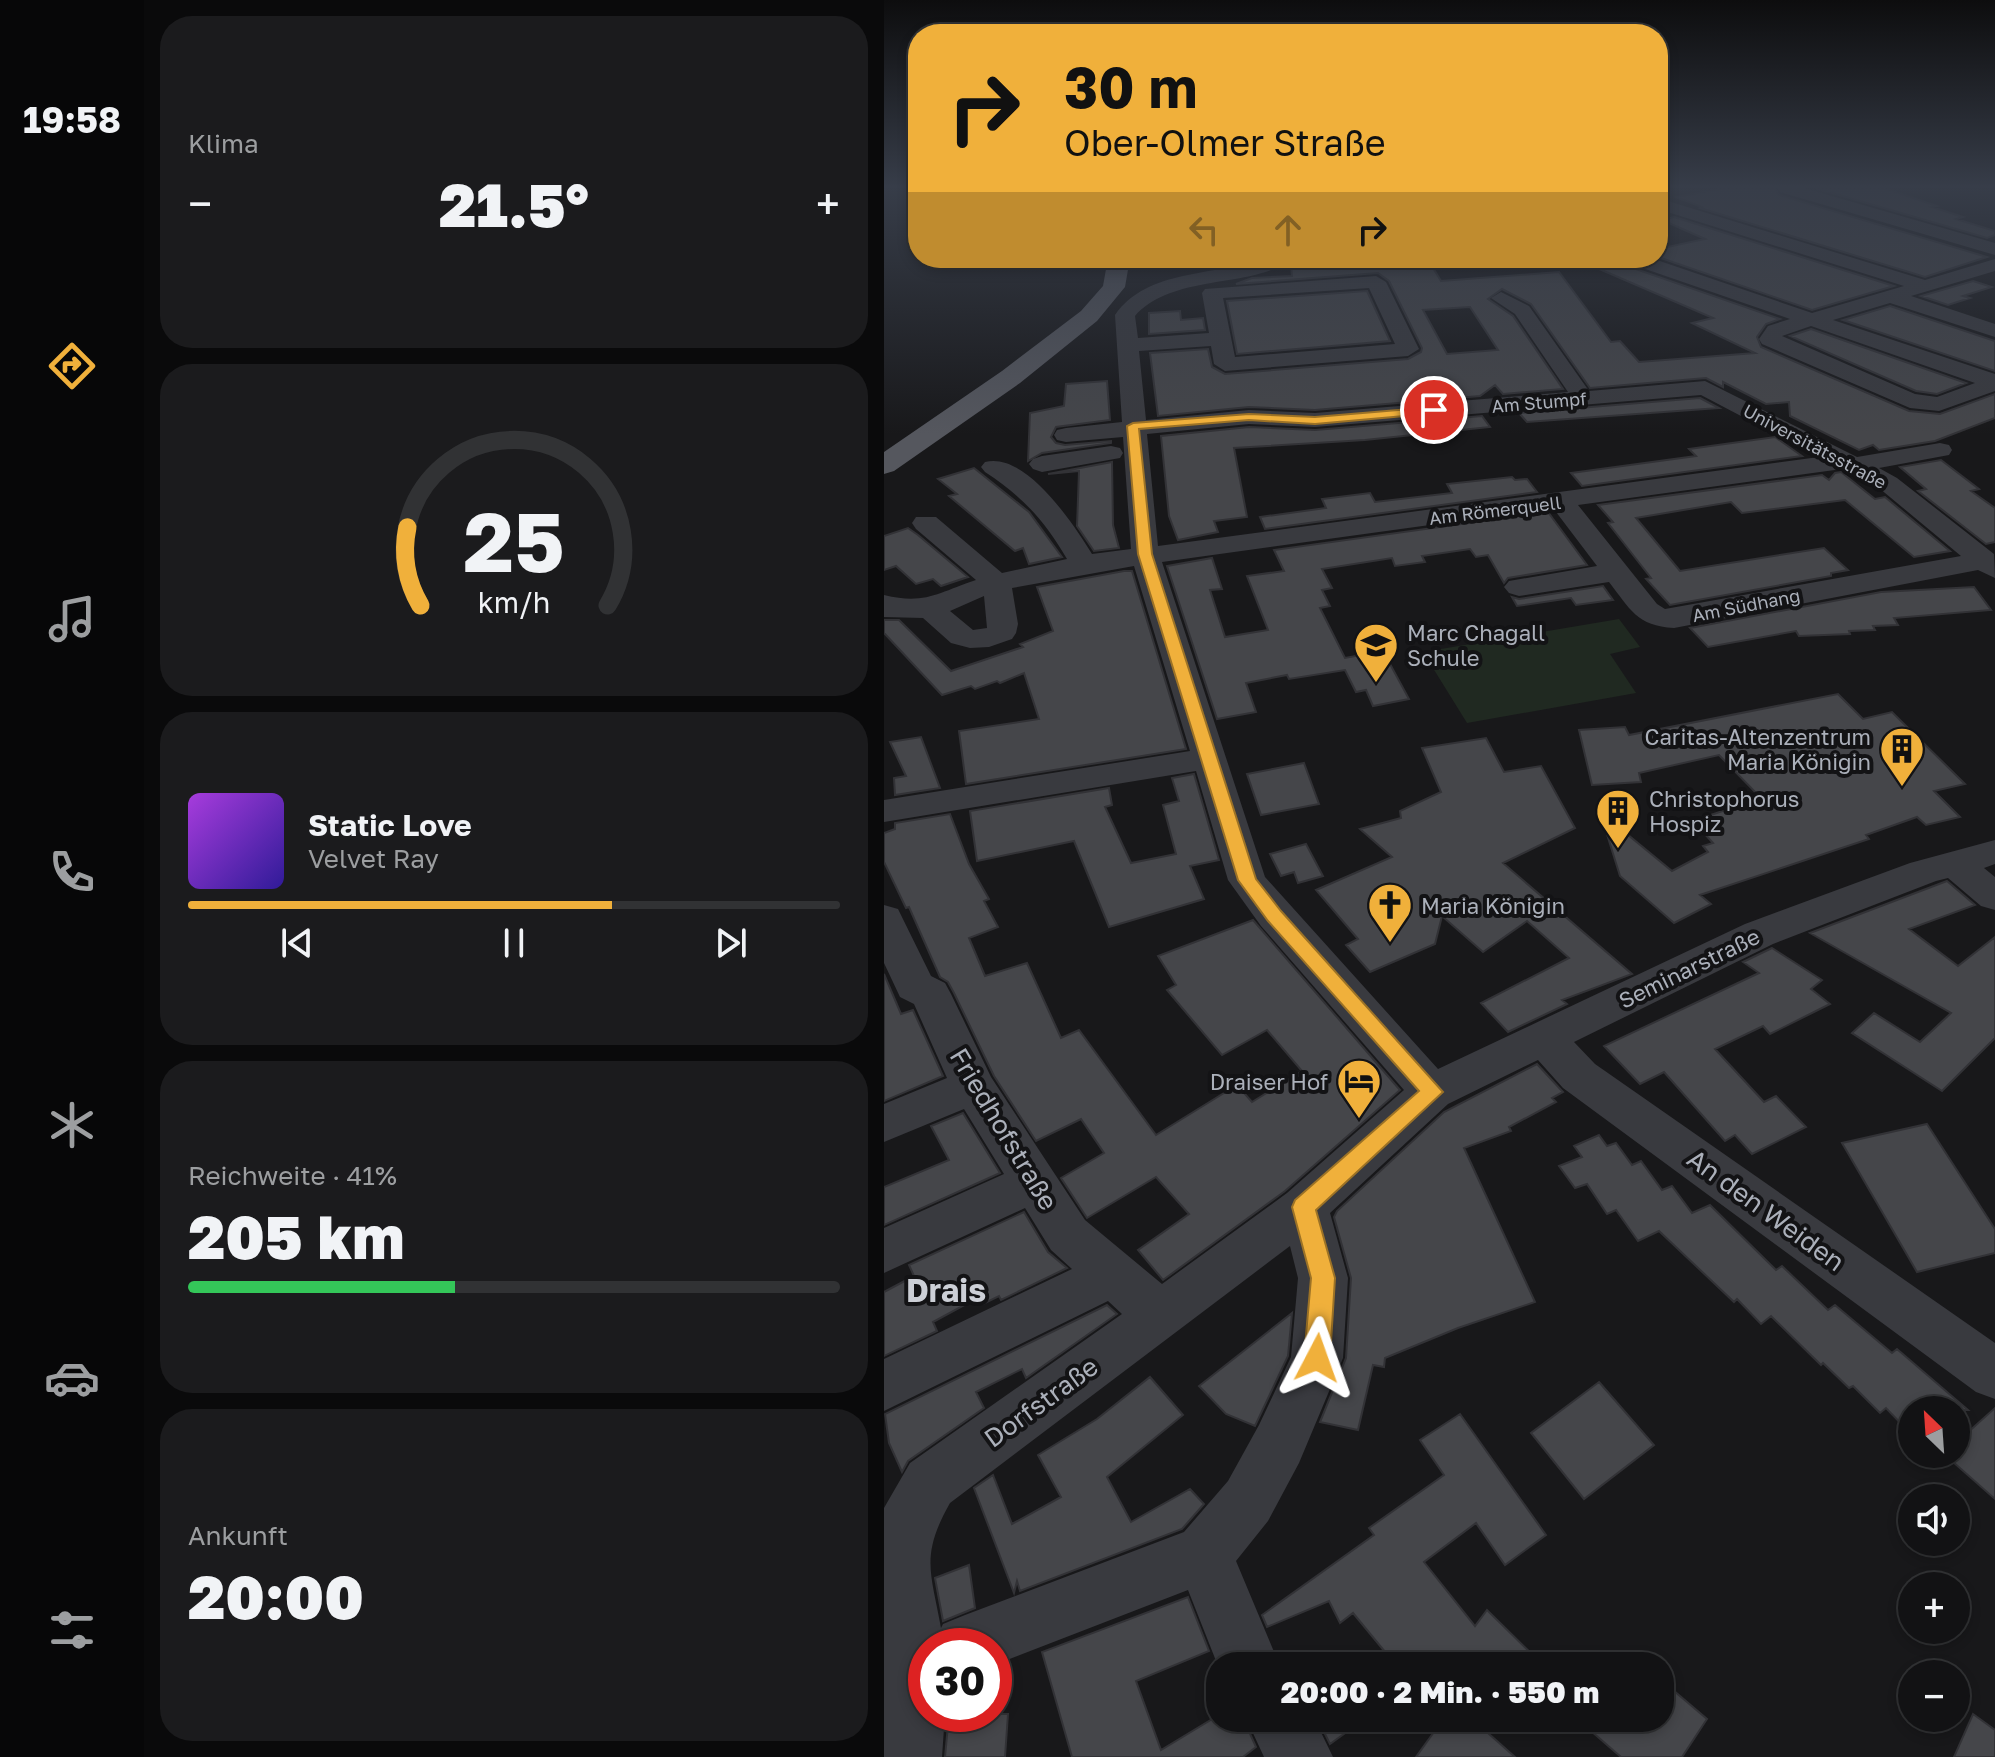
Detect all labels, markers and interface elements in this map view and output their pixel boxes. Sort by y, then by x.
text: 30 m [1064,53,1198,120]
icon: right [932,56,1036,160]
text: 19:58 [23,98,121,141]
text: Ober-Olmer Straße [1064,121,1386,164]
text: Klima [188,128,259,159]
text: 21.5° [439,168,589,240]
text: − [188,177,212,230]
text: + [816,177,840,230]
icon: left [1182,208,1226,252]
icon: ahead [1266,208,1310,252]
icon: right [1350,208,1394,252]
icon: directions [44,338,100,394]
pin [1400,376,1468,444]
street label: Am Stumpf [1491,387,1588,417]
icon: arrive [1412,388,1456,432]
street label: Universitätsstraße [1740,399,1890,493]
text: 25 [463,490,565,590]
street label: Am Römerquell [1428,491,1562,529]
street label: Am Südhang [1690,584,1802,626]
text: km/h [478,585,550,619]
icon: music [44,591,100,647]
place label: Marc Chagall Schule [1407,619,1545,671]
school or university icon: Marc Chagall Schule [1352,621,1400,684]
place label: Caritas-Altenzentrum Maria Königin [1644,723,1871,775]
building icon: Caritas-Altenzentrum Maria Königin [1878,725,1926,788]
place label: Christophorus Hospiz [1649,785,1799,837]
building icon: Christophorus Hospiz [1594,787,1642,850]
text: Static Love [308,807,472,843]
text: Velvet Ray [308,843,439,874]
icon: phone [44,844,100,900]
church icon: Maria Königin [1366,881,1414,944]
place label: Maria Königin [1421,892,1565,919]
icon: previous [275,921,319,965]
icon: pause [492,921,536,965]
icon: next [709,921,753,965]
street label: Seminarstraße [1614,922,1764,1014]
street label: Friedhofstraße [943,1042,1065,1216]
hotel icon: Draiser Hof [1335,1057,1383,1120]
place label: Draiser Hof [1210,1068,1328,1095]
icon: climate [44,1097,100,1153]
street label: An den Weiden [1681,1143,1851,1277]
text: Reichweite · 41% [188,1160,397,1191]
text: 205 km [188,1200,404,1272]
district label: Drais [906,1271,986,1309]
position arrow [1275,1316,1359,1400]
icon: car [44,1350,100,1406]
street label: Dorfstraße [978,1350,1104,1454]
north arrow [1898,1396,1970,1468]
map controls [1898,1396,1970,1732]
button: sound [1898,1484,1970,1556]
text: Ankunft [188,1520,288,1551]
text: 20:00 [188,1560,364,1632]
button: + [1898,1572,1970,1644]
icon: filters [44,1602,100,1658]
speed limit sign: 30 [908,1628,1012,1732]
button: − [1898,1660,1970,1732]
text: 20:00 · 2 Min. · 550 m [1281,1674,1599,1710]

